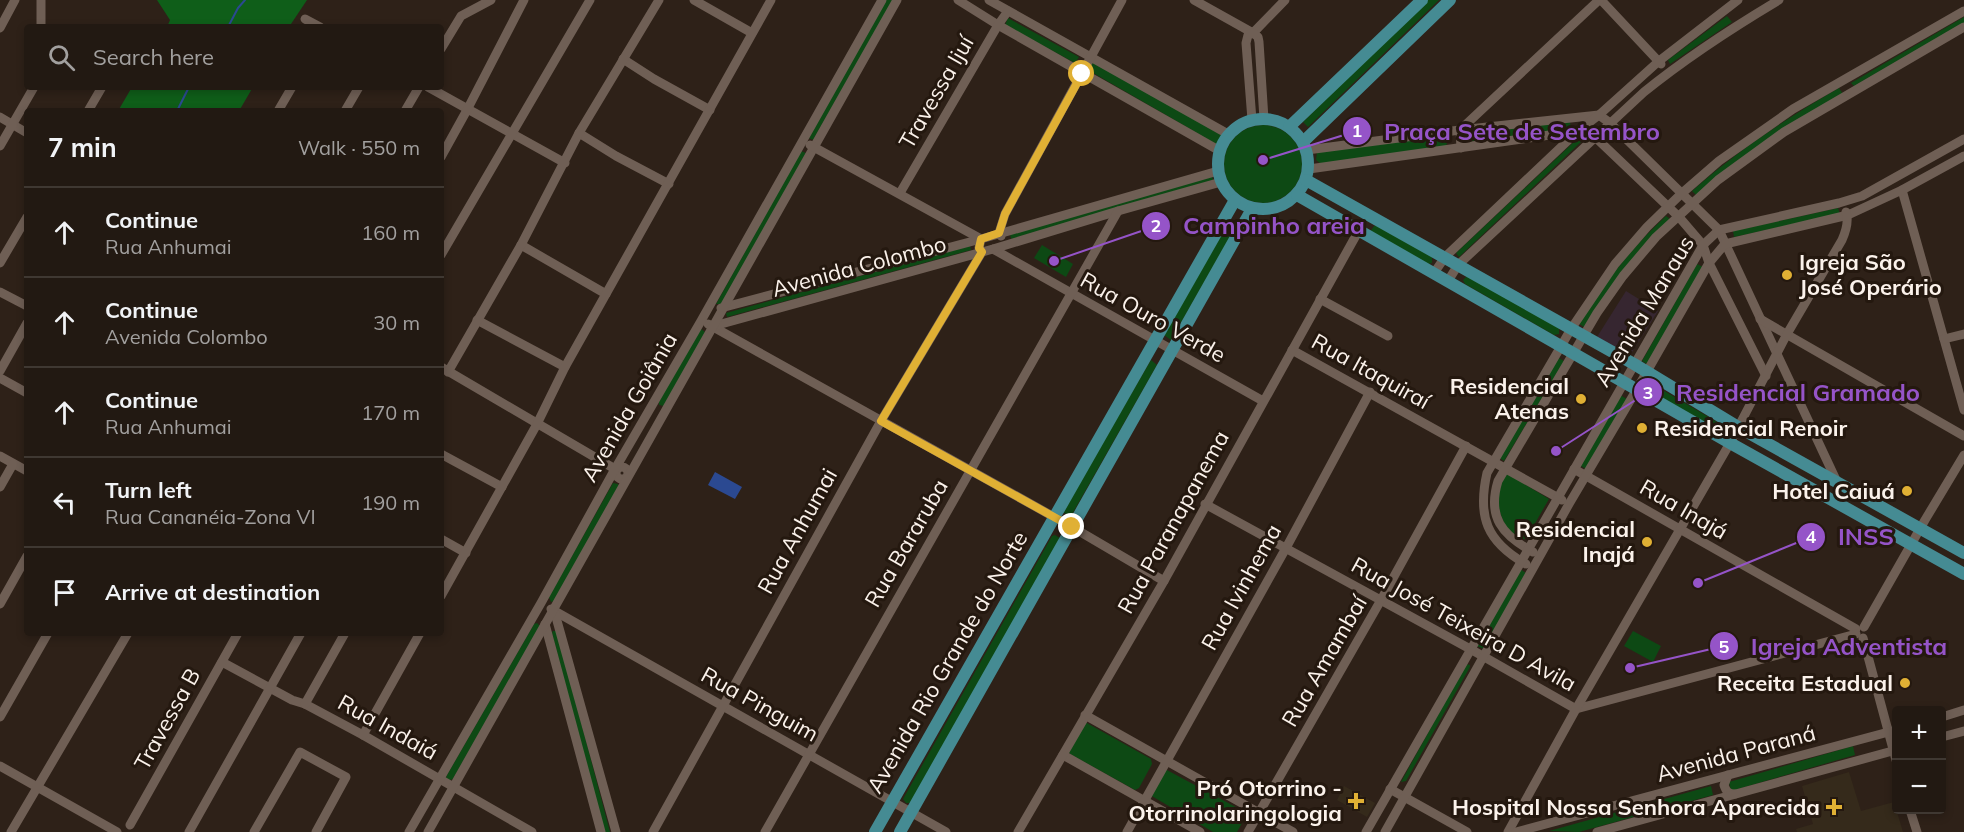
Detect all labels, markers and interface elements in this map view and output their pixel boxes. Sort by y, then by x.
search box [24,24,444,90]
street label: Travessa Ijuí [892,29,980,153]
icon: search [45,41,78,74]
text: Search here [93,43,214,71]
route start [1068,60,1094,86]
callout: Praça Sete de Setembro [1342,110,1672,152]
text: Praça Sete de Setembro [1384,116,1660,146]
text: 1 [1352,119,1362,142]
text: 7 min [48,131,117,164]
text: Walk · 550 m [298,135,420,160]
callout: Campinho areia [1141,205,1376,247]
text: Continue [105,206,198,234]
text: Campinho areia [1183,210,1365,240]
text: 2 [1151,214,1161,237]
icon: ahead [48,216,81,249]
text: 160 m [361,220,420,245]
street label: Avenida Colombo [769,229,949,303]
street label: Avenida Manaus [1588,230,1700,392]
text: Rua Anhumai [105,234,232,259]
place label: Igreja São José Operário [1799,248,1942,301]
street label: Rua Ouro Verde [1075,266,1231,368]
marker: Igreja São José Operário [1780,268,1794,282]
text: Continue [105,296,198,324]
icon: ahead [48,306,81,339]
text: 30 m [373,310,420,335]
text: Avenida Colombo [105,324,268,349]
street label: Avenida Goiânia [575,327,683,487]
street label: Rua Itaquiraí [1307,327,1437,416]
callout: Residencial Gramado [1633,371,1932,413]
place label: Residencial Atenas [1450,372,1569,425]
text: Residencial Gramado [1676,377,1920,407]
text: 3 [1643,381,1653,404]
text: Continue [105,386,198,414]
marker: Residencial Atenas [1574,392,1588,406]
icon: ahead [48,396,81,429]
text: 170 m [361,400,420,425]
text: Rua Anhumai [105,414,232,439]
place label: Residencial Renoir [1654,414,1847,442]
marker: Residencial Renoir [1635,421,1649,435]
street label: Rua Paranapanema [1111,426,1235,618]
street label: Rua Anhumai [751,463,843,599]
street label: Rua Inajá [1635,473,1733,545]
street label: Rua Bararuba [858,474,954,612]
text: Turn left [105,476,192,504]
place label: Hotel Caiuá [1772,477,1895,505]
marker: Hotel Caiuá [1900,484,1914,498]
icon: left [48,486,81,519]
text: 190 m [361,490,420,515]
text: Rua Cananéia-Zona VI [105,504,316,529]
route end [1058,513,1084,539]
place label: Residencial Inajá [1516,515,1635,568]
callout: INSS [1796,516,1906,558]
street label: Rua Ivinhema [1195,519,1287,655]
text: INSS [1838,521,1894,551]
text: 4 [1806,525,1817,548]
street label: Avenida Rio Grande do Norte [860,526,1034,798]
marker: Residencial Inajá [1640,535,1654,549]
street label: Rua José Teixeira D Avila [1347,550,1581,698]
icon: arrive [48,576,81,609]
text: Arrive at destination [105,578,320,606]
street label: Rua Amambaí [1275,589,1374,731]
callout: Igreja Adventista [1709,625,1959,667]
text: Igreja Adventista [1751,631,1947,661]
text: 5 [1719,635,1730,658]
street label: Rua Pinguim [696,660,824,748]
street label: Travessa B [128,663,206,775]
place label: Receita Estadual [1717,669,1893,697]
marker: Receita Estadual [1898,676,1912,690]
street label: Rua Indaiá [333,688,443,766]
map controls [1892,706,1946,814]
button: + [1892,706,1946,760]
street label: Avenida Paraná [1653,718,1819,788]
button: − [1892,760,1946,814]
place label: Pró Otorrino - Otorrinolaringologia [1129,774,1342,827]
marker: Pró Otorrino - Otorrinolaringologia [1347,792,1365,810]
place label: Hospital Nossa Senhora Aparecida [1452,793,1820,821]
marker: Hospital Nossa Senhora Aparecida [1825,798,1843,816]

